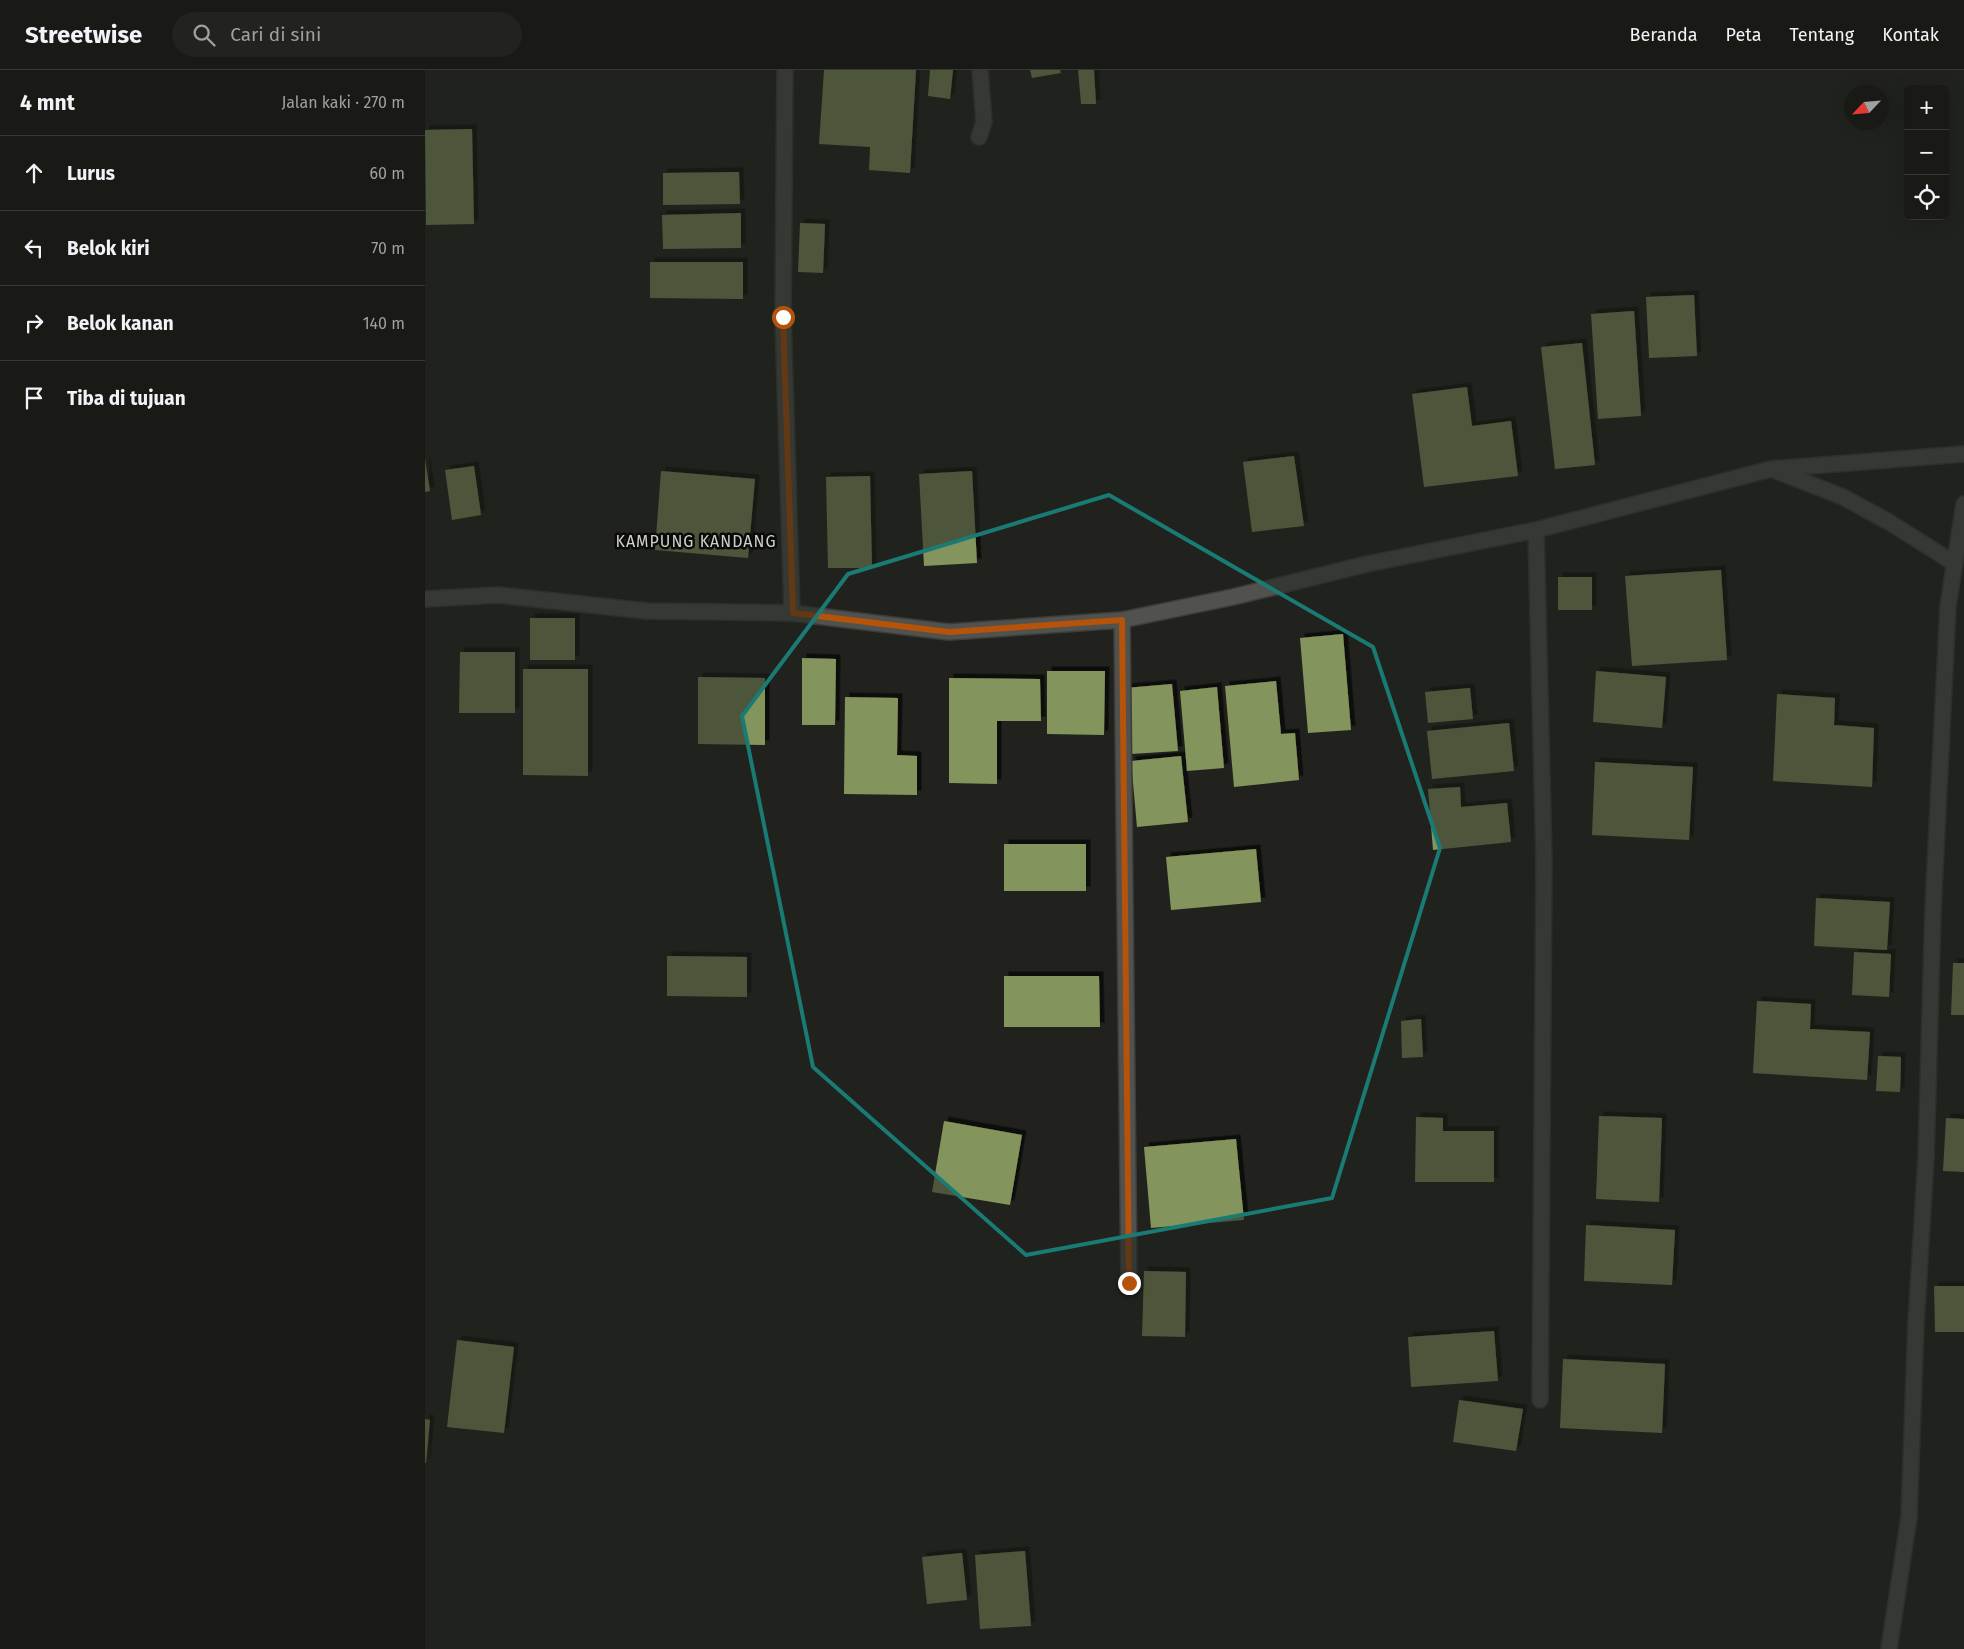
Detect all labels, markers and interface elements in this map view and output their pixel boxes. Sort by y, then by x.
search box [172,12,522,57]
text: Streetwise [25,21,142,49]
icon: search [190,21,218,49]
text: Cari di sini [230,23,321,46]
text: Beranda [1630,24,1698,46]
text: Peta [1726,24,1761,46]
text: Tentang [1789,24,1854,46]
text: Kontak [1882,24,1939,46]
north arrow [1844,85,1889,130]
map controls [1904,85,1949,220]
button: + [1904,85,1949,130]
text: 4 mnt [20,90,75,116]
text: Jalan kaki · 270 m [281,93,405,112]
button: − [1904,130,1949,175]
icon: ahead [20,159,48,187]
text: Lurus [67,162,115,185]
text: 60 m [370,164,405,183]
button: locate [1904,175,1949,220]
icon: left [20,234,48,262]
text: Belok kiri [67,237,150,260]
text: 70 m [371,239,405,258]
route start [772,306,795,329]
icon: right [20,309,48,337]
text: Belok kanan [67,312,174,335]
text: 140 m [363,314,405,333]
icon: arrive [20,384,48,412]
text: Tiba di tujuan [67,387,186,410]
district label: KAMPUNG KANDANG [615,532,777,551]
route end [1118,1272,1141,1295]

